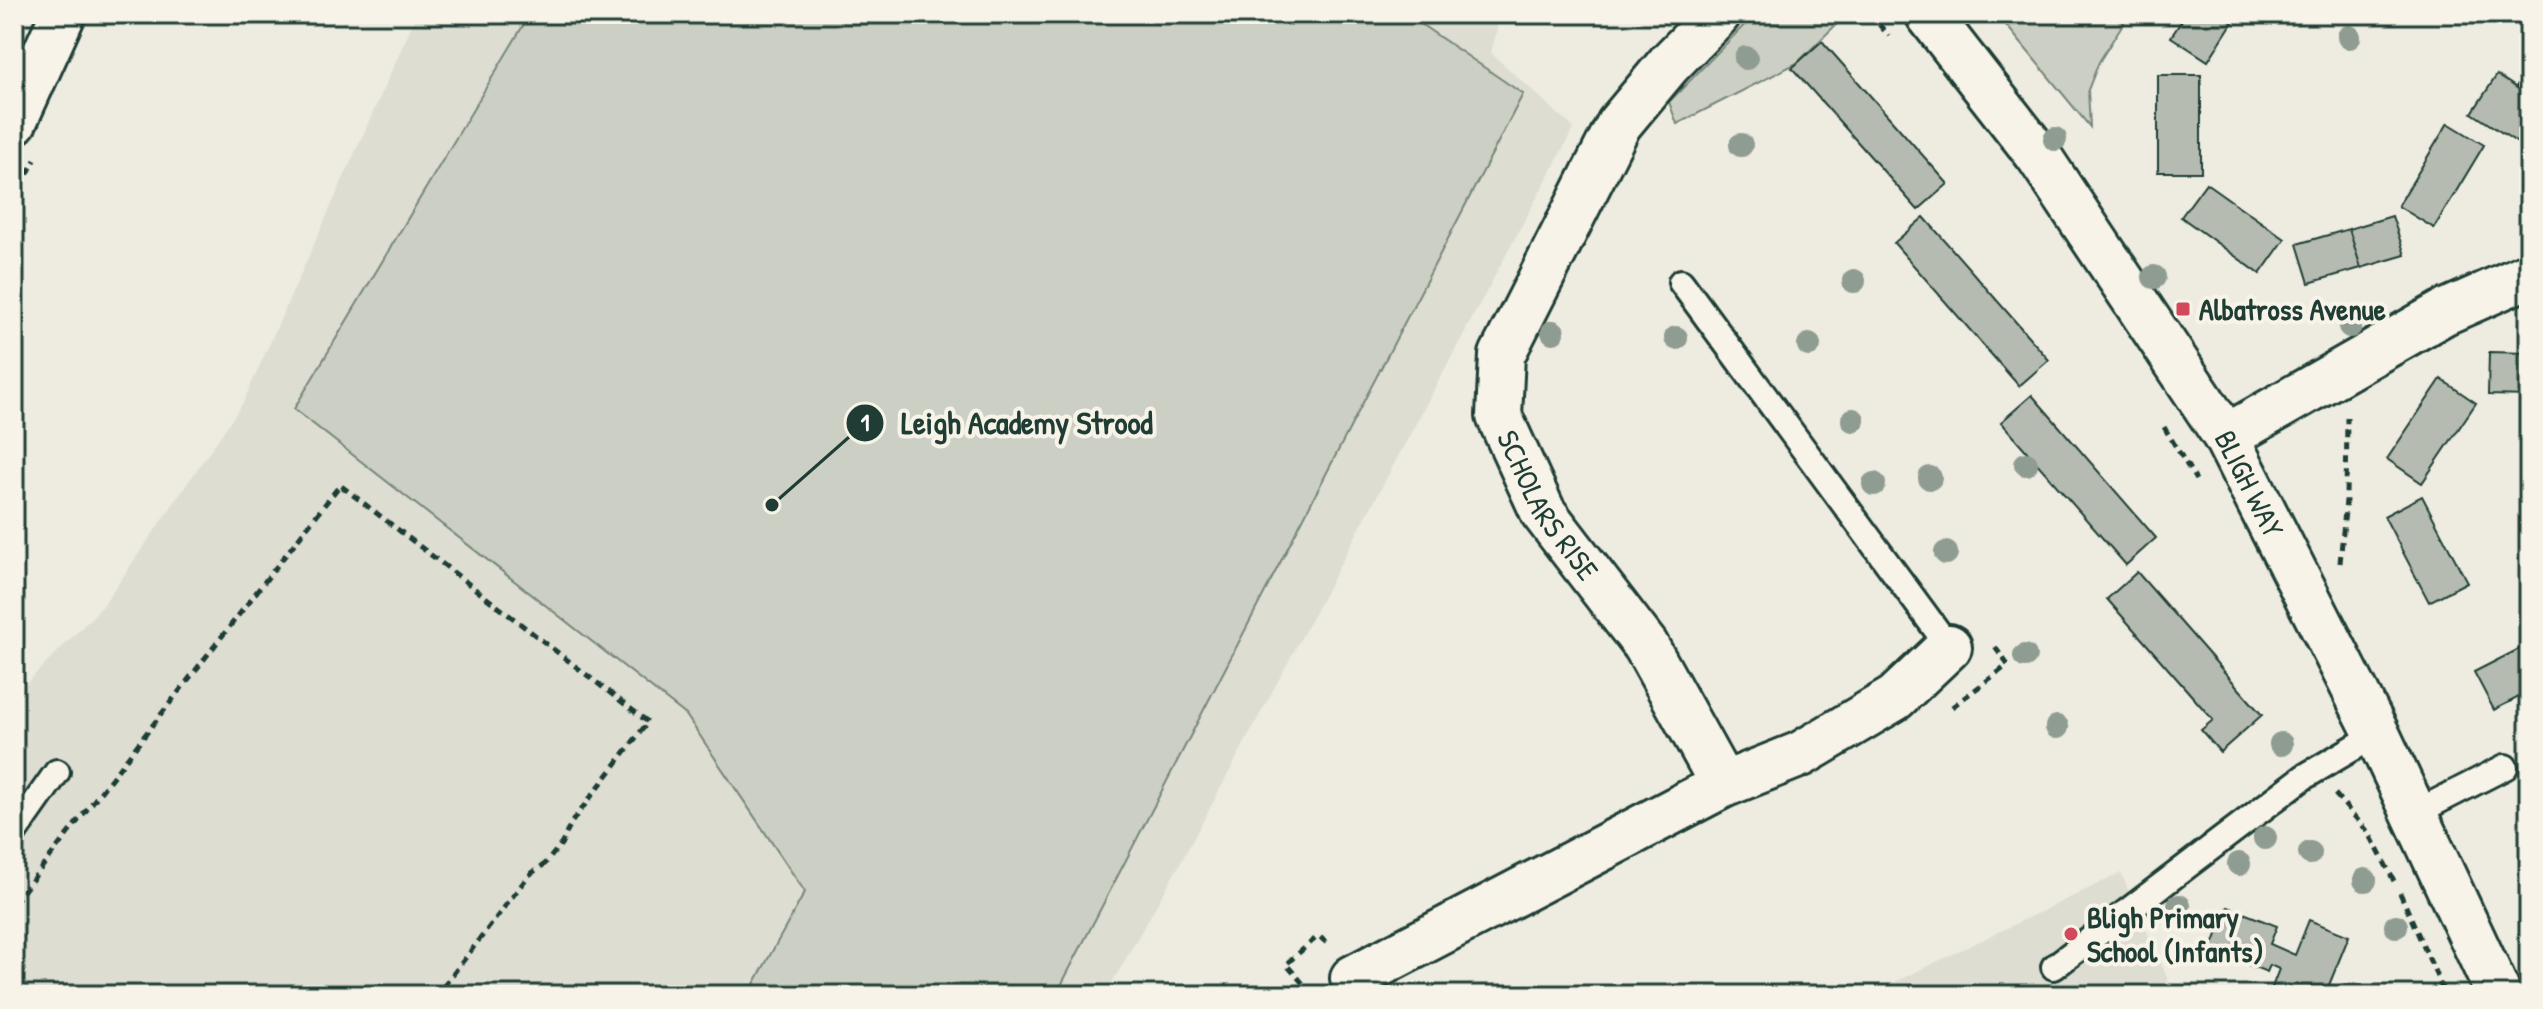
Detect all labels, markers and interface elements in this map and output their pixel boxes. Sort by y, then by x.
place label: Albatross Avenue [2199,289,2386,329]
marker: Albatross Avenue [2174,300,2192,318]
callout: Leigh Academy Strood [845,395,1169,451]
text: Leigh Academy Strood [901,401,1153,445]
text: 1 [861,406,870,438]
street label: BLIGH WAY [2206,423,2294,544]
street label: SCHOLARS RISE [1488,424,1608,588]
place label: Bligh Primary School (Infants) [2087,897,2264,971]
marker: Bligh Primary School (Infants) [2062,925,2080,943]

